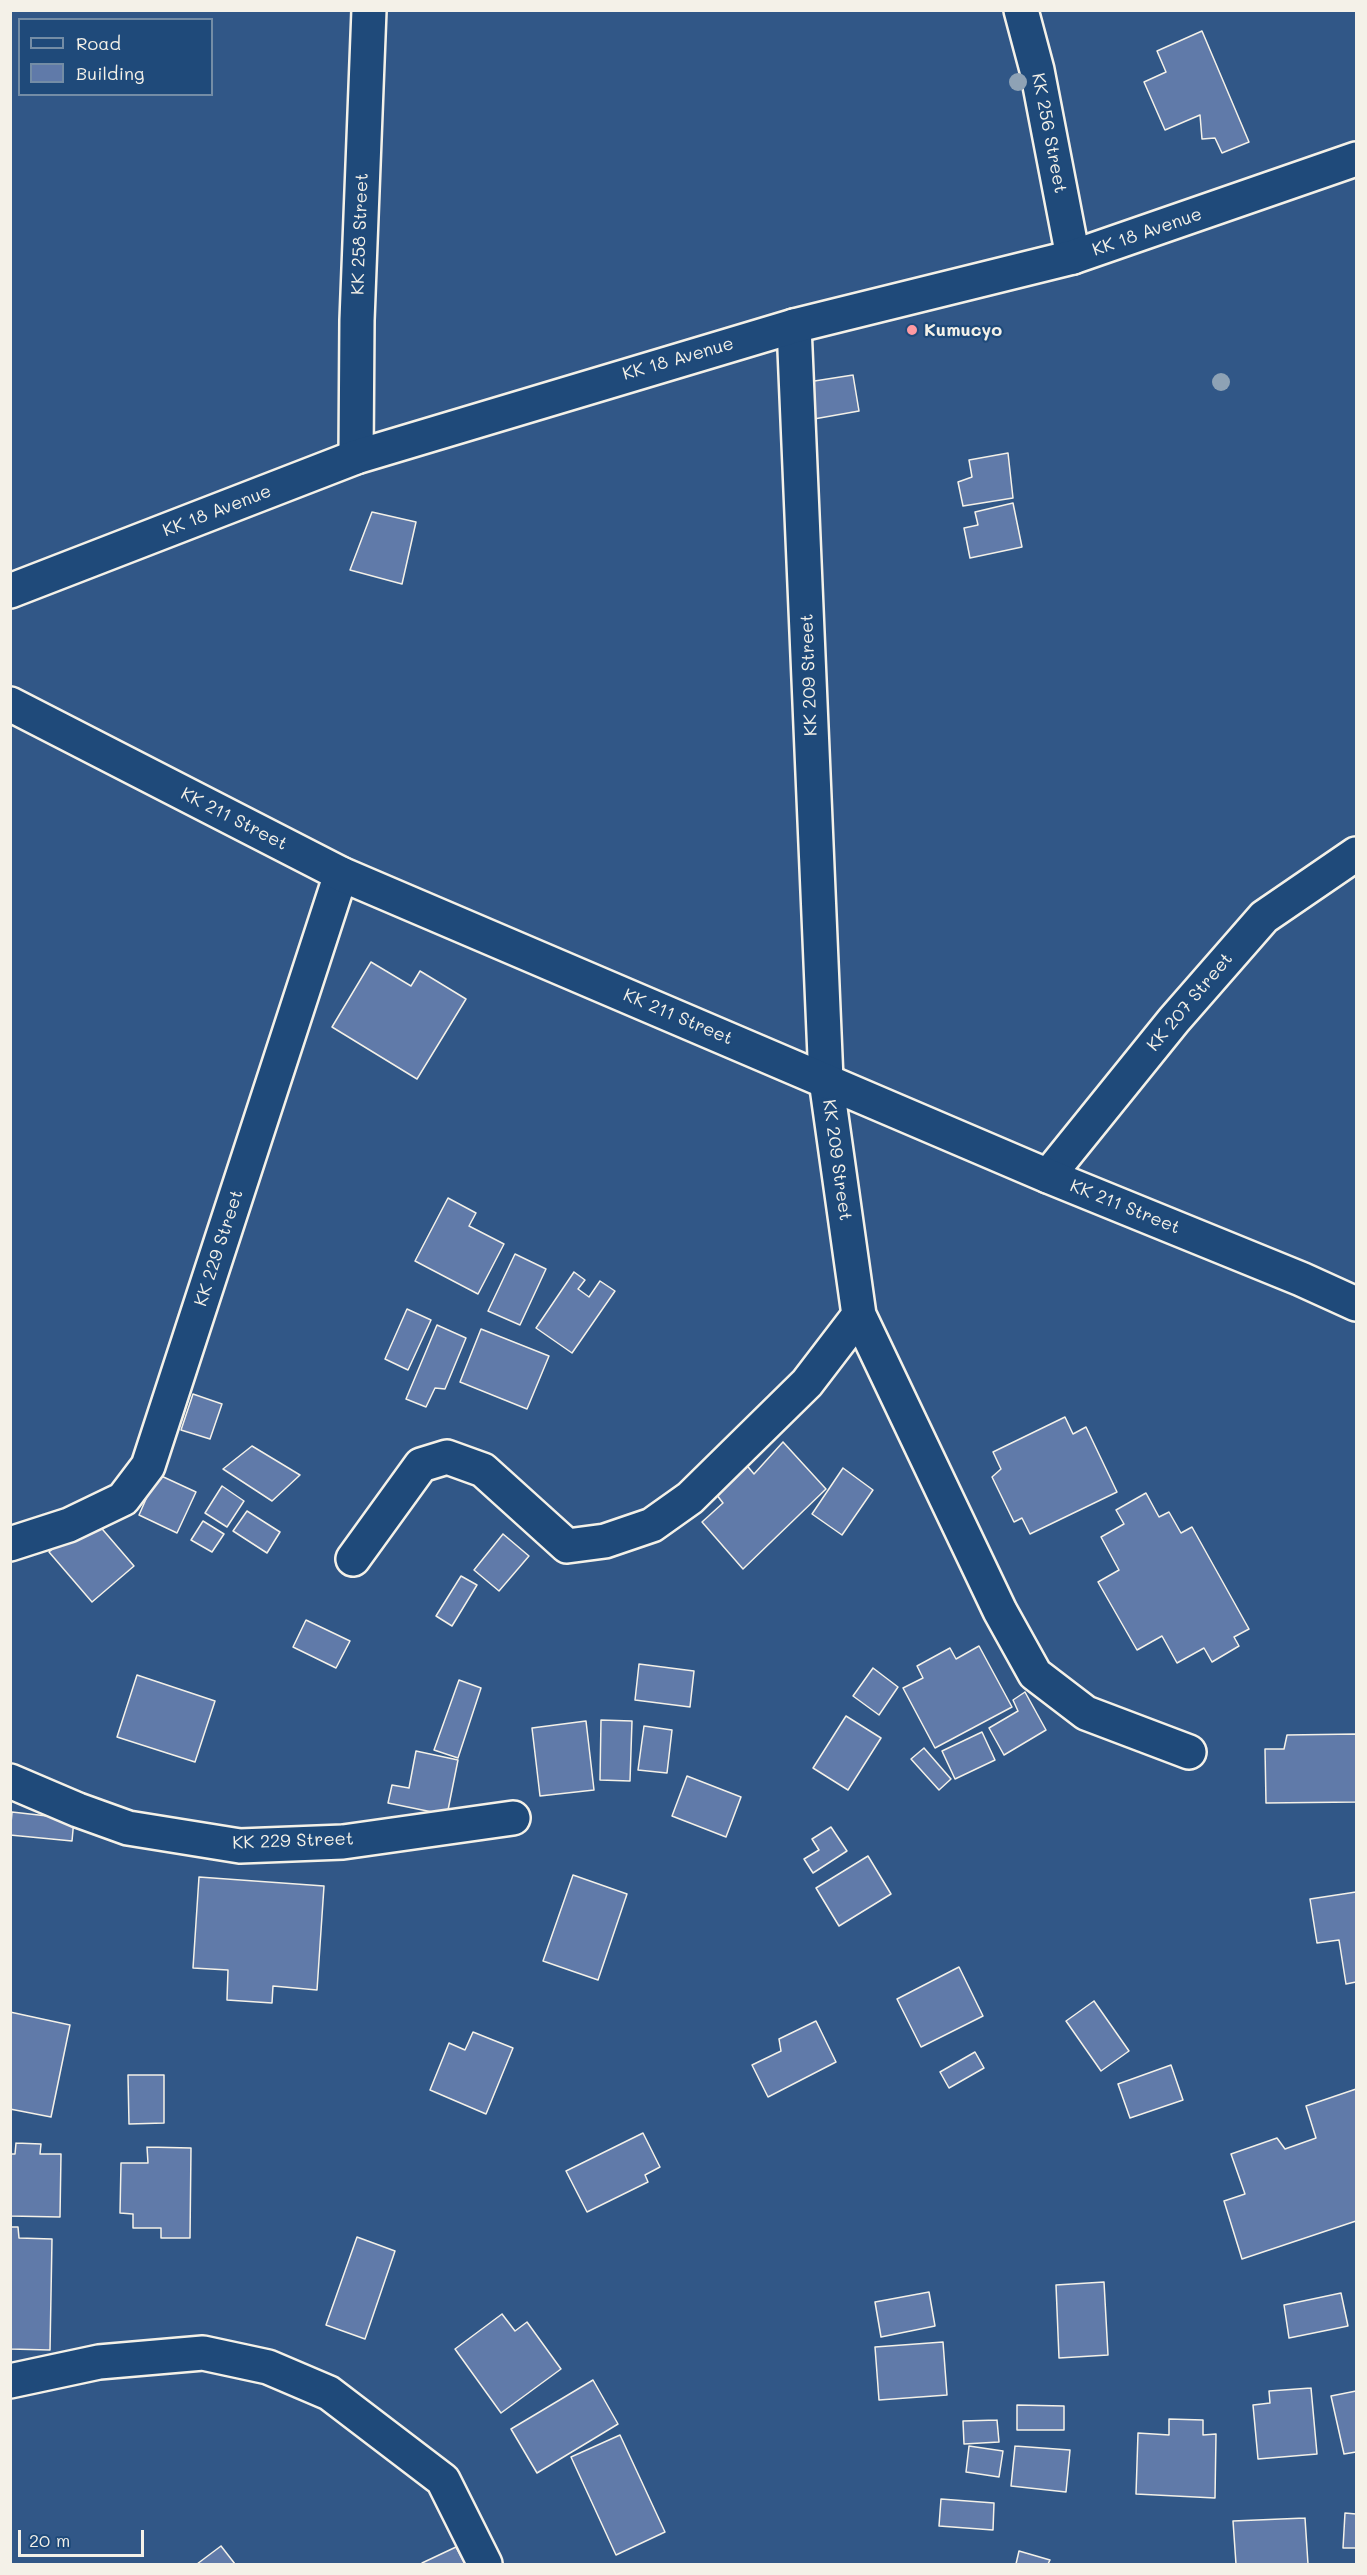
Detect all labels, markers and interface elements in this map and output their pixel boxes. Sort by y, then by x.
legend [18,18,213,96]
text: Road [76,31,121,55]
text: Building [76,61,144,85]
street label: KK 256 Street [1027,71,1071,195]
street label: KK 258 Street [347,173,373,295]
street label: KK 18 Avenue [1089,203,1205,261]
place label: Kumucyo [924,319,1002,341]
marker: Kumucyo [905,323,919,337]
street label: KK 18 Avenue [620,333,736,385]
street label: KK 18 Avenue [160,480,274,542]
street label: KK 209 Street [796,613,822,737]
street label: KK 211 Street [177,783,291,855]
street label: KK 207 Street [1143,948,1237,1056]
street label: KK 211 Street [620,984,736,1050]
street label: KK 209 Street [818,1098,856,1222]
street label: KK 211 Street [1067,1175,1183,1239]
street label: KK 229 Street [190,1187,248,1309]
street label: KK 229 Street [232,1828,354,1854]
scale bar [21,2518,147,2556]
text: 20 m [29,2528,70,2552]

